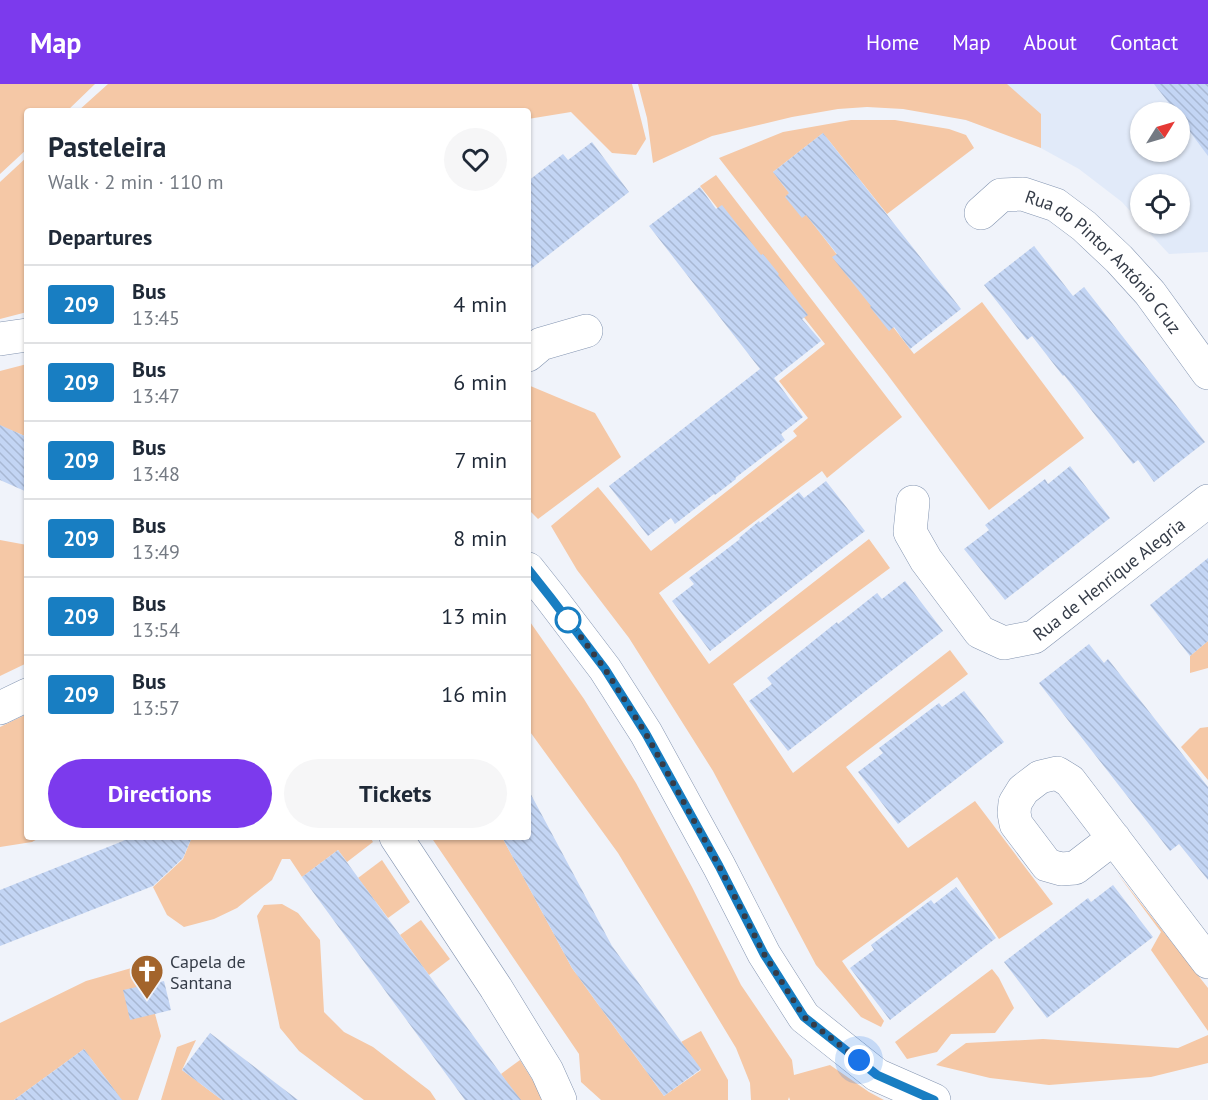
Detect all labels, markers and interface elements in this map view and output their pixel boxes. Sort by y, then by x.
text: Map [30,24,81,61]
text: Home [866,29,919,56]
text: Map [952,29,991,56]
text: About [1024,29,1077,56]
text: Contact [1110,29,1178,56]
north arrow [1130,102,1190,162]
map controls [1130,102,1190,234]
text: Pasteleira [48,128,166,165]
button: heart [444,128,507,191]
text: Walk · 2 min · 110 m [48,169,224,195]
button: locate [1130,174,1190,234]
street label: Rua do Pintor António Cruz [1022,184,1187,338]
text: Departures [48,223,152,251]
text: Bus [132,277,166,305]
text: 4 min [453,290,507,318]
text: 209 [63,291,99,318]
text: 13:45 [132,305,180,331]
text: Bus [132,355,166,383]
text: 6 min [453,368,507,396]
text: 209 [63,369,99,396]
text: 13:47 [132,383,180,409]
text: Bus [132,433,166,461]
text: 7 min [455,446,507,474]
text: 209 [63,447,99,474]
text: 13:48 [132,461,180,487]
text: Bus [132,511,166,539]
street label: Rua de Henrique Alegria [1028,512,1189,645]
text: 8 min [453,524,507,552]
text: 209 [63,525,99,552]
text: 13:49 [132,539,180,565]
text: Bus [132,589,166,617]
text: 13 min [441,602,507,630]
text: 209 [63,603,99,630]
unlabelled marker [555,607,581,633]
text: 13:54 [132,617,180,643]
text: Bus [132,667,166,695]
text: 16 min [441,680,507,708]
text: 209 [63,681,99,708]
text: 13:57 [132,695,180,721]
button: Directions [48,759,272,828]
button: Tickets [284,759,507,828]
place label: Capela de Santana [170,950,246,994]
church icon: Capela de Santana [129,953,165,1000]
your location [844,1045,874,1075]

